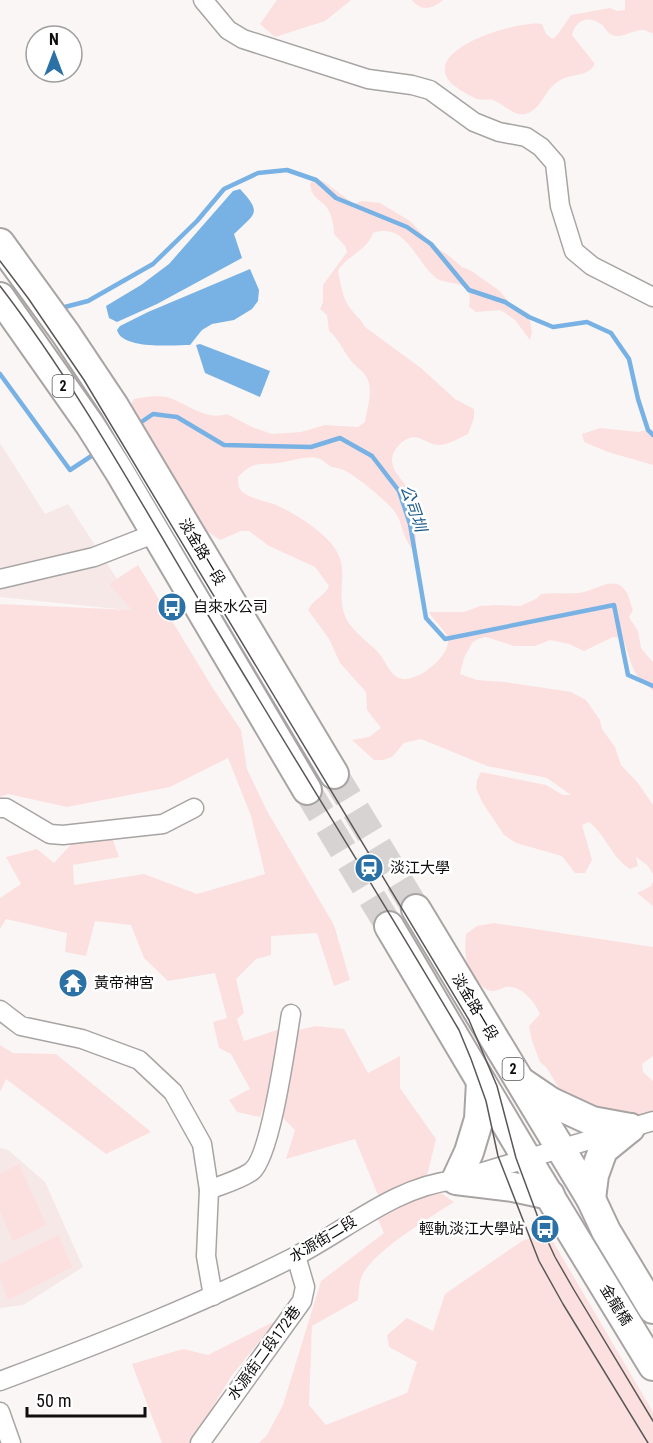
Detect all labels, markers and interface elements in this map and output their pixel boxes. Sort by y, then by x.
north arrow [24,24,84,84]
text: N [49,30,59,49]
road number: 2 [52,375,74,397]
water label: 公司圳 [397,482,431,536]
street label: 淡金路一段 [175,515,229,589]
bus stop icon: 自來水公司 [156,591,188,623]
place label: 自來水公司 [193,598,268,616]
station icon: 淡江大學 [353,852,385,884]
place label: 淡江大學 [390,859,450,877]
temple icon: 黃帝神宮 [57,967,89,999]
street label: 淡金路一段 [448,970,502,1044]
place label: 黃帝神宮 [94,974,154,992]
road number: 2 [502,1058,524,1080]
street label: 水源街二段 [286,1212,360,1266]
bus stop icon: 輕軌淡江大學站 [529,1213,561,1245]
place label: 輕軌淡江大學站 [419,1220,524,1238]
street label: 金龍橋 [596,1281,636,1329]
street label: 水源街二段172巷 [224,1302,304,1404]
scale bar [27,1380,146,1418]
text: 50 m [36,1390,71,1411]

